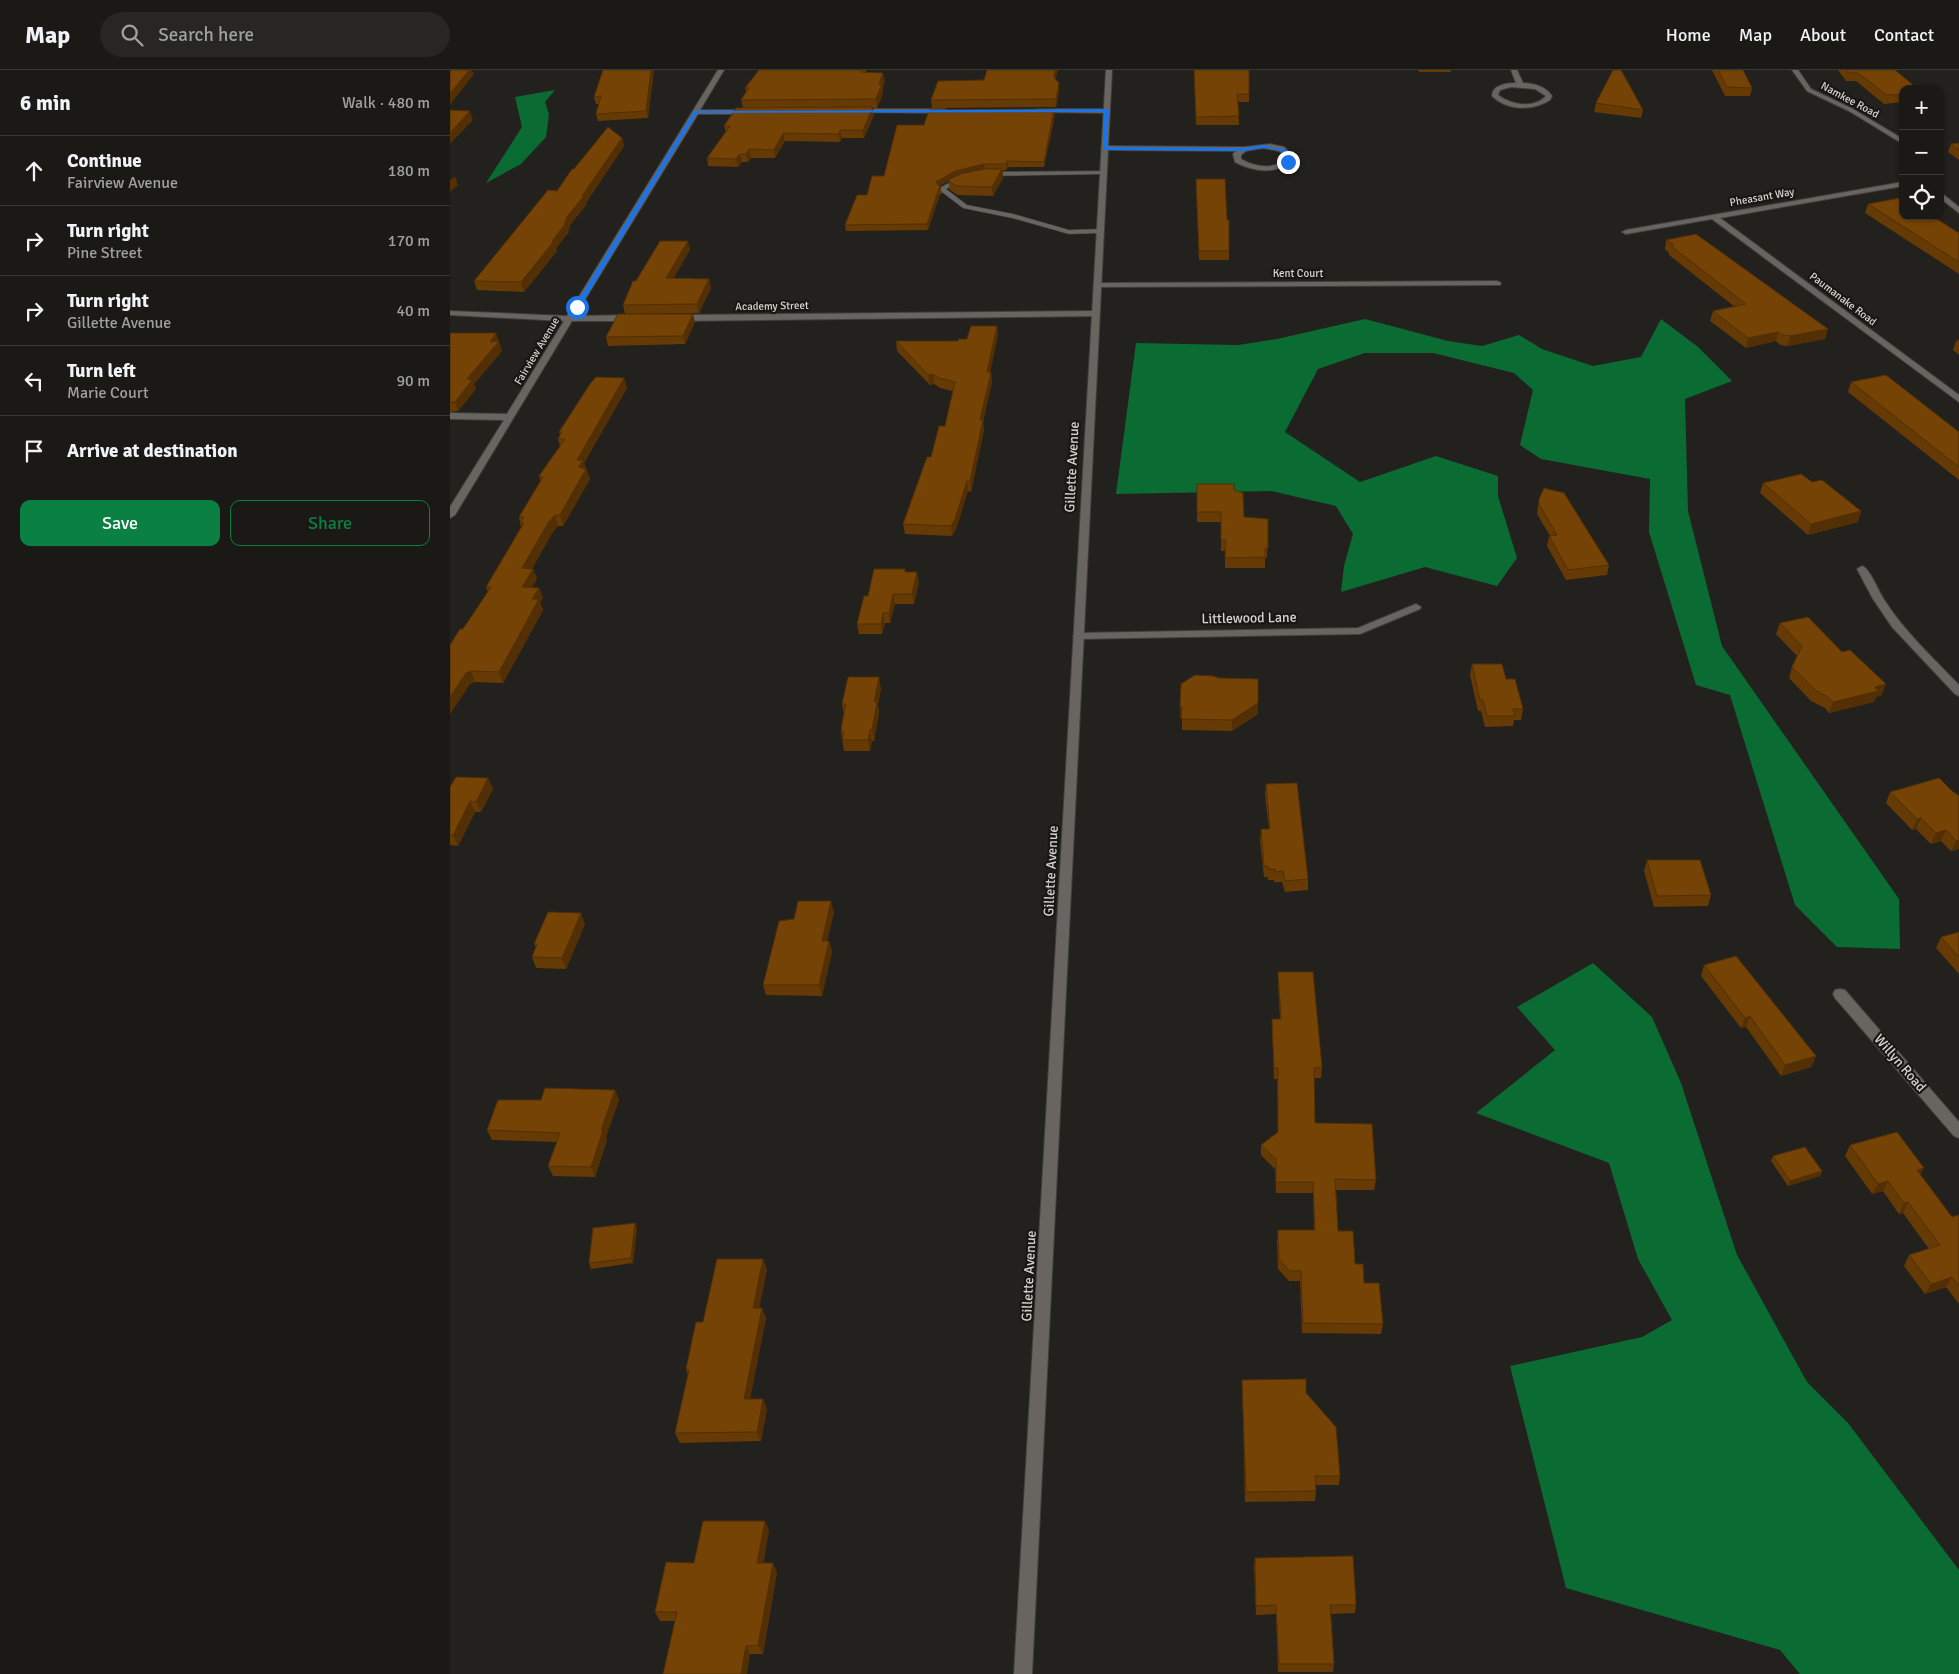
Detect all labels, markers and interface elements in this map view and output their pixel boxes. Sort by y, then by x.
search box [100,12,450,57]
text: Map [25,20,70,50]
icon: search [118,21,146,49]
text: Search here [158,23,254,47]
text: Home [1666,24,1711,46]
text: Map [1739,24,1772,46]
text: About [1800,24,1846,46]
text: Contact [1874,24,1934,46]
street label: Namkee Road [1819,79,1881,121]
map controls [1899,85,1944,220]
button: + [1899,85,1944,130]
text: 6 min [20,90,71,116]
text: Walk · 480 m [342,93,430,113]
button: − [1899,130,1944,175]
text: Continue [67,149,142,173]
route end [1277,151,1300,174]
icon: ahead [20,157,48,185]
text: 180 m [388,161,430,181]
text: Fairview Avenue [67,173,178,193]
button: locate [1899,175,1944,220]
street label: Pheasant Way [1729,185,1796,209]
text: Turn right [67,219,149,243]
icon: right [20,227,48,255]
text: 170 m [388,231,430,251]
text: Pine Street [67,243,142,263]
street label: Kent Court [1273,267,1323,280]
street label: Paumanake Road [1807,270,1879,328]
text: Turn right [67,289,149,313]
route start [566,296,589,319]
icon: right [20,297,48,325]
street label: Academy Street [735,299,809,313]
text: 40 m [396,301,430,321]
text: Gillette Avenue [67,313,171,333]
street label: Fairview Avenue [512,315,562,387]
text: Turn left [67,359,136,383]
icon: left [20,367,48,395]
text: 90 m [396,371,430,391]
text: Marie Court [67,383,149,403]
street label: Gillette Avenue [1061,421,1083,513]
icon: arrive [20,437,48,465]
text: Arrive at destination [67,439,238,463]
button: Save [20,500,220,546]
button: Share [230,500,430,546]
street label: Littlewood Lane [1201,609,1297,627]
street label: Gillette Avenue [1040,825,1062,917]
street label: Willyn Road [1870,1031,1930,1095]
street label: Gillette Avenue [1018,1230,1040,1322]

